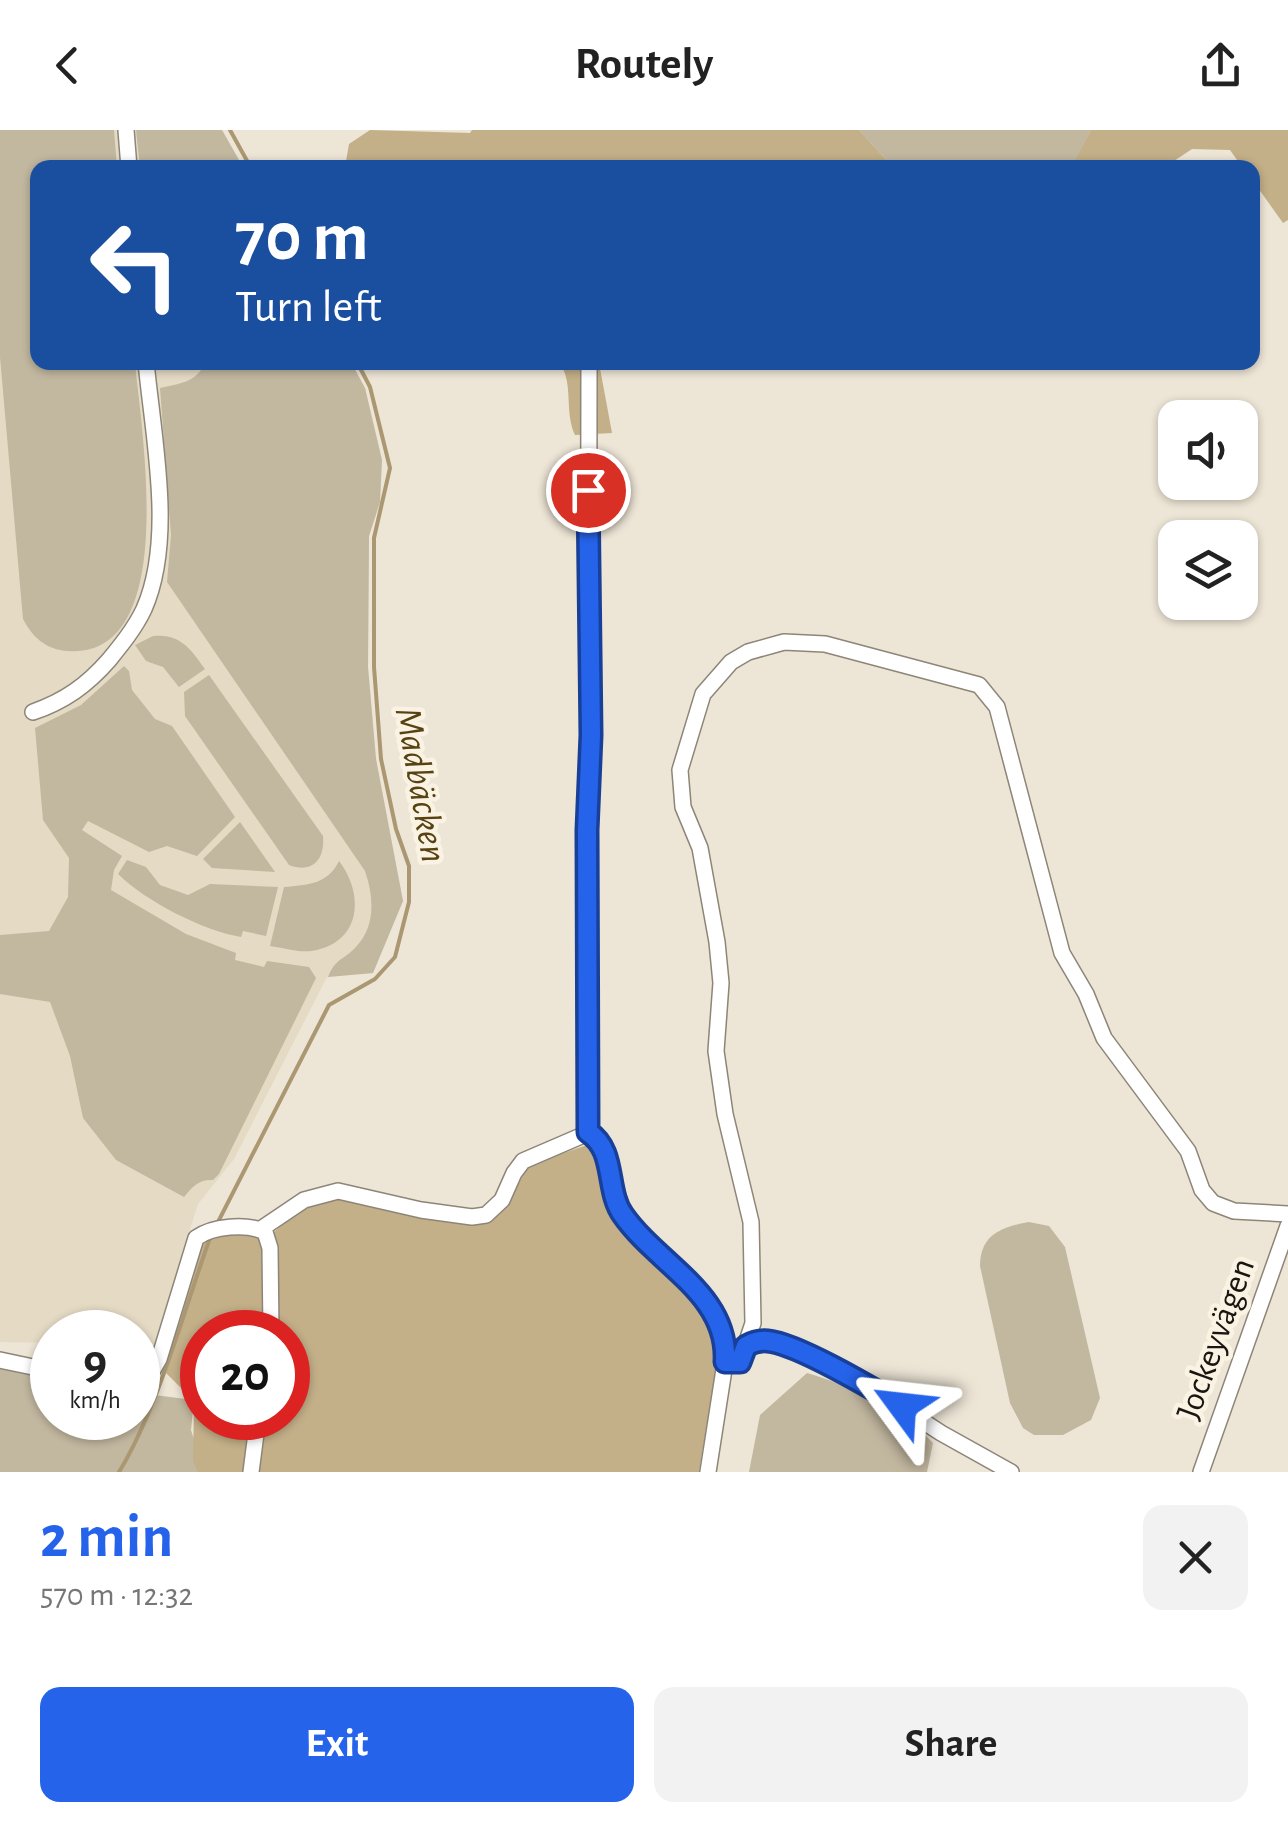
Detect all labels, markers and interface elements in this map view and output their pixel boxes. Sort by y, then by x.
icon: back [40,38,95,93]
icon: share [1193,38,1248,93]
text: Routely [575,42,713,87]
icon: left [70,200,200,330]
text: 70 m [235,203,369,273]
text: Turn left [235,285,382,330]
map controls [1158,400,1258,620]
button: sound [1158,400,1258,500]
pin [546,448,631,533]
icon: arrive [561,463,616,518]
button: layers [1158,520,1258,620]
water label: Madbäcken [388,704,452,866]
street label: Jockeyvägen [1171,1254,1261,1424]
speed limit sign: 20 [180,1310,310,1440]
text: 9 [83,1338,107,1388]
position arrow [850,1354,954,1458]
text: km/h [69,1388,121,1413]
button: close [1143,1505,1248,1610]
text: 2 min [40,1508,173,1568]
text: 570 m · 12:32 [40,1579,193,1611]
button: Exit [40,1687,634,1802]
button: Share [654,1687,1248,1802]

